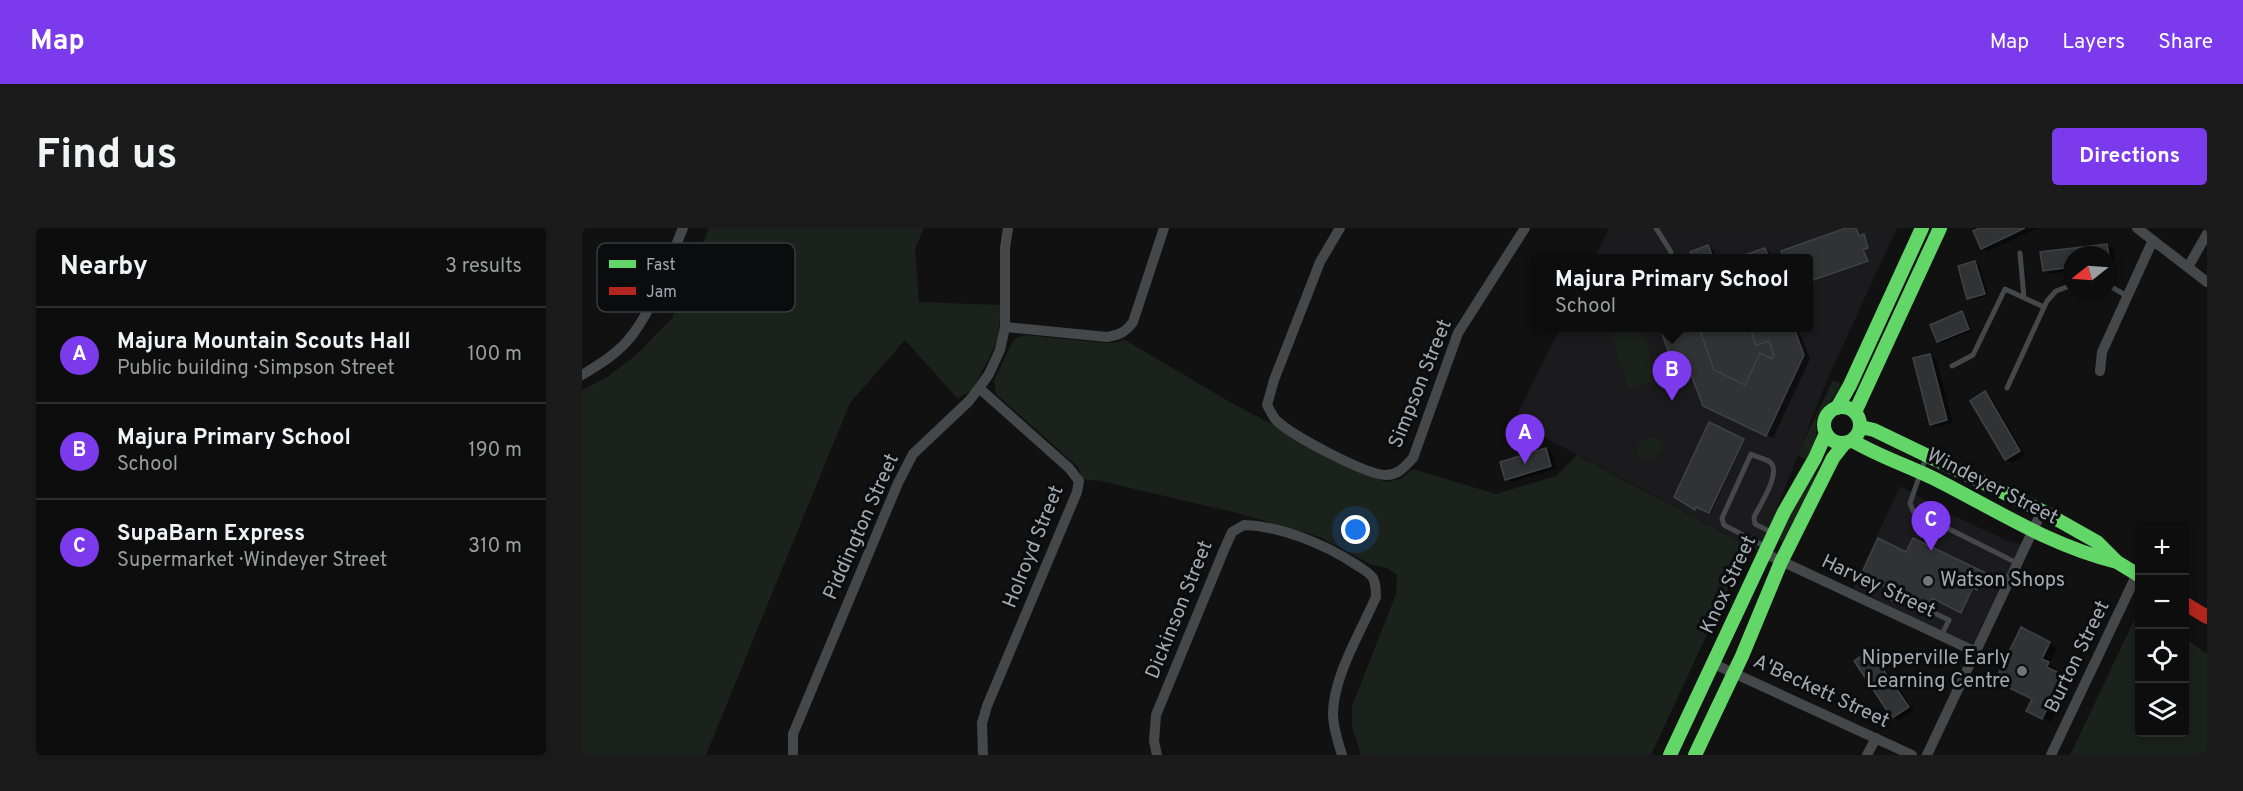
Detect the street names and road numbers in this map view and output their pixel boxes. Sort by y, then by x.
street label: Simpson Street [1383,316,1459,452]
street label: Windeyer Street [1922,443,2062,531]
street label: Piddington Street [818,450,906,604]
street label: Holroyd Street [998,482,1070,612]
street label: Knox Street [1695,532,1763,638]
street label: Dickinson Street [1140,537,1220,683]
street label: Harvey Street [1817,549,1939,625]
street label: Burton Street [2040,596,2116,718]
street label: A'Beckett Street [1749,649,1893,735]

